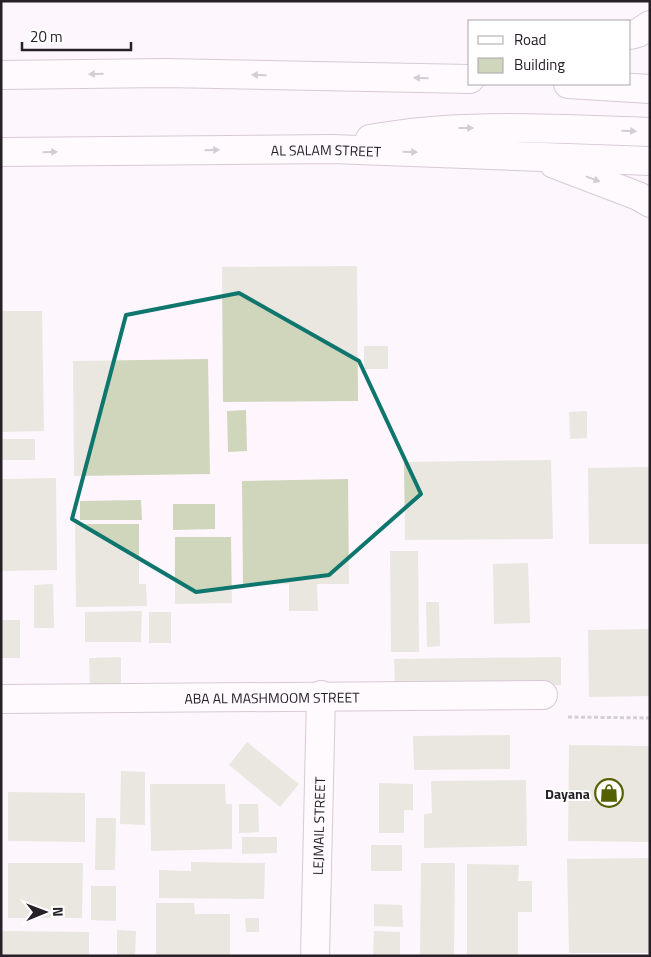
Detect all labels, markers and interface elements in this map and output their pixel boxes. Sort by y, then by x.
scale bar [22,20,131,52]
legend [468,20,631,85]
text: 20 m [30,25,63,48]
text: Road [514,28,546,51]
text: Building [514,53,565,76]
one-way arrow [88,70,104,78]
one-way arrow [250,71,266,79]
one-way arrow [413,74,429,82]
one-way arrow [459,124,475,132]
one-way arrow [621,127,637,135]
street label: AL SALAM STREET [271,138,382,161]
one-way arrow [205,146,221,154]
one-way arrow [42,148,58,156]
one-way arrow [402,148,418,156]
one-way arrow [586,175,601,183]
street label: ABA AL MASHMOOM STREET [184,686,360,708]
street label: LEJMAIL STREET [306,776,330,875]
shop icon: Dayana [594,778,624,808]
place label: Dayana [545,783,590,804]
north arrow [20,887,70,937]
text: N [48,907,69,917]

